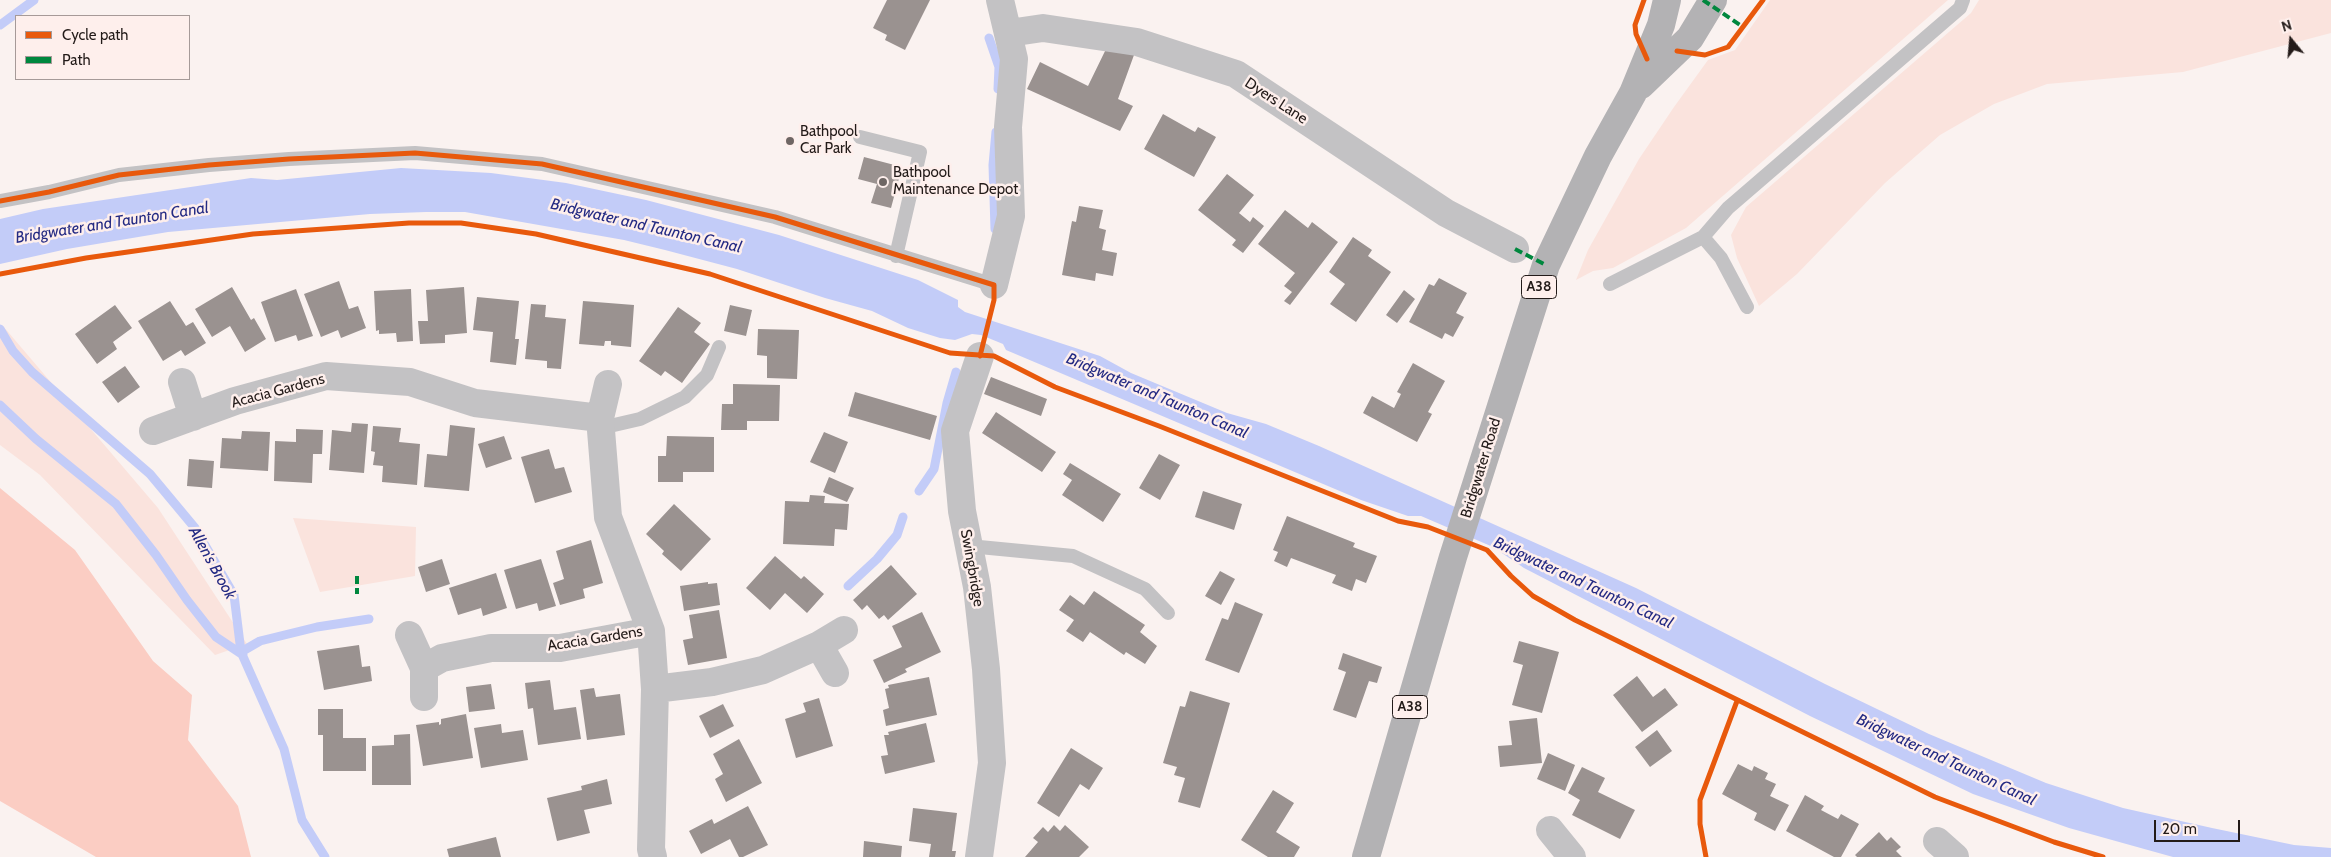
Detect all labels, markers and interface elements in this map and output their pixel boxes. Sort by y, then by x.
legend [15,15,190,80]
north arrow [2266,15,2316,65]
text: N [2279,16,2294,36]
text: Cycle path [62,26,128,44]
text: Path [62,51,91,69]
street label: Dyers Lane [1241,74,1311,128]
place label: Bathpool Car Park [800,123,858,158]
marker: Bathpool Car Park [784,135,796,147]
place label: Bathpool Maintenance Depot [893,164,1018,199]
marker: Bathpool Maintenance Depot [877,176,889,188]
water label: Bridgwater and Taunton Canal [549,195,743,257]
water label: Bridgwater and Taunton Canal [14,198,210,248]
road number: A38 [1522,276,1556,298]
water label: Bridgwater and Taunton Canal [1063,349,1251,443]
street label: Acacia Gardens [229,370,327,412]
street label: Bridgwater Road [1457,416,1505,520]
water label: Allen's Brook [184,523,240,603]
street label: Swingbridge [956,528,988,608]
water label: Bridgwater and Taunton Canal [1490,533,1676,633]
street label: Acacia Gardens [546,623,644,655]
road number: A38 [1392,696,1428,719]
water label: Bridgwater and Taunton Canal [1853,710,2039,810]
scale bar [2156,810,2242,842]
text: 20 m [2162,820,2197,838]

